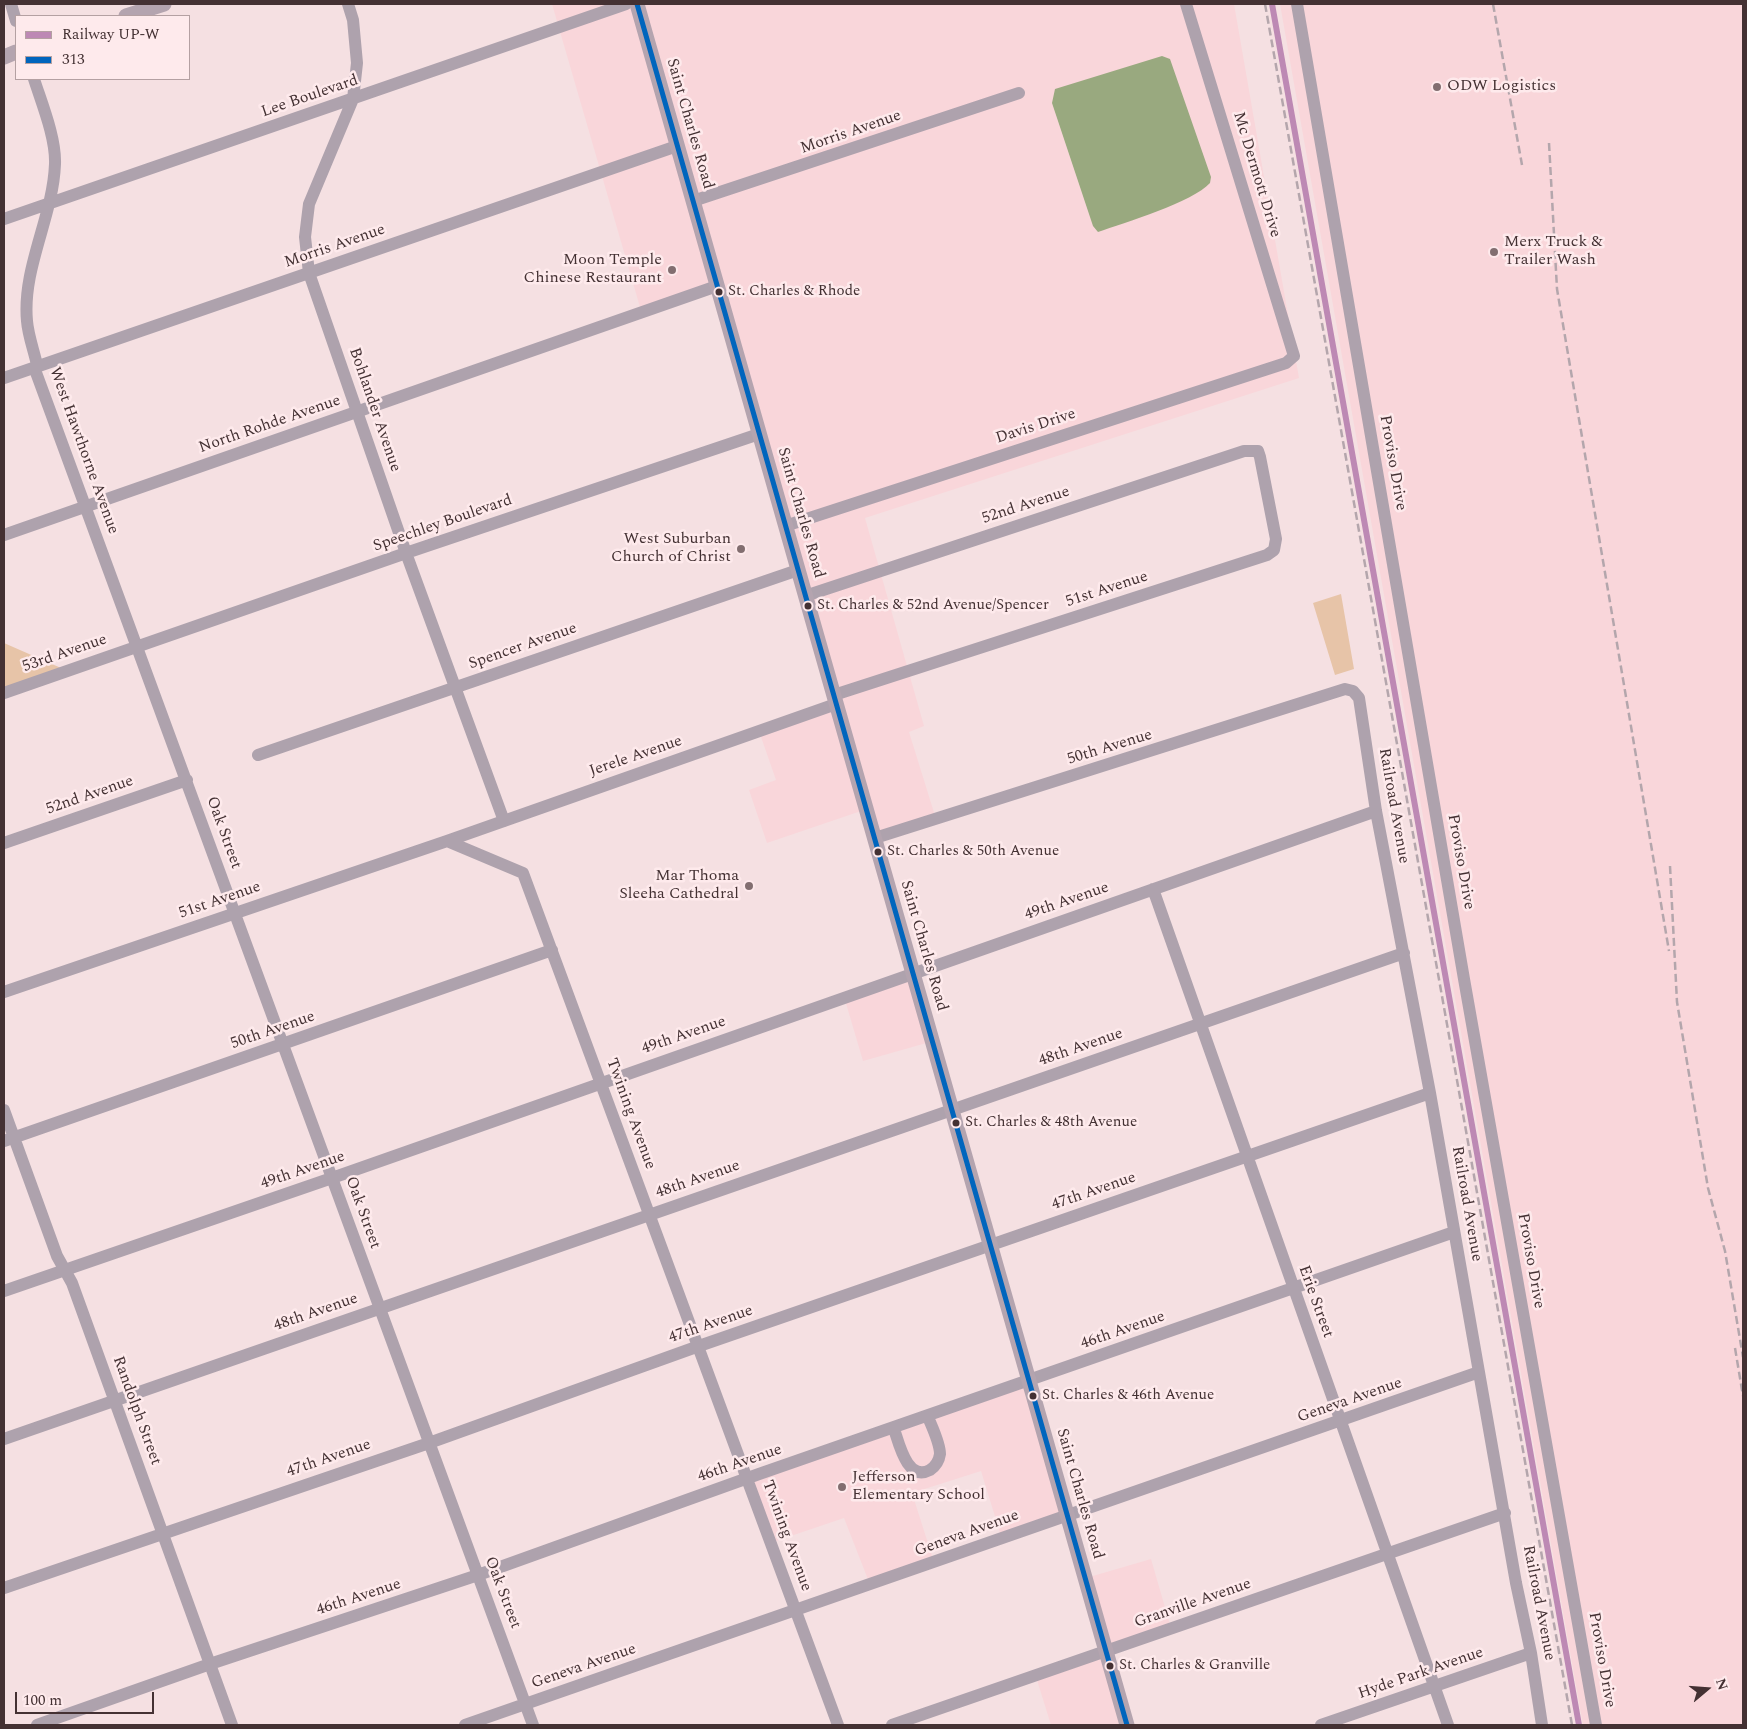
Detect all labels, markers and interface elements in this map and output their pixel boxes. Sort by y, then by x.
legend [15,15,190,80]
text: Railway UP-W [62,23,159,46]
text: 313 [62,48,85,71]
street label: Saint Charles Road [661,56,717,192]
street label: Lee Boulevard [259,71,361,123]
place label: ODW Logistics [1447,77,1556,97]
marker: ODW Logistics [1431,81,1443,93]
street label: Morris Avenue [798,107,904,159]
street label: Mc Dermott Drive [1228,110,1284,240]
street label: Morris Avenue [282,221,388,273]
place label: Merx Truck & Trailer Wash [1504,233,1603,271]
marker: Merx Truck & Trailer Wash [1488,246,1500,258]
place label: Moon Temple Chinese Restaurant [524,251,662,289]
marker: Moon Temple Chinese Restaurant [666,264,678,276]
place label: St. Charles & Rhode [728,283,860,301]
marker: St. Charles & Rhode [714,287,724,297]
street label: Bohlander Avenue [344,345,404,475]
street label: West Hawthorne Avenue [44,365,122,537]
street label: North Rohde Avenue [197,392,343,458]
street label: Davis Drive [994,405,1078,449]
street label: Proviso Drive [1374,414,1410,512]
street label: Saint Charles Road [772,445,828,581]
street label: 52nd Avenue [980,483,1072,529]
street label: Speechley Boulevard [371,491,515,557]
place label: West Suburban Church of Christ [611,530,731,568]
marker: West Suburban Church of Christ [735,543,747,555]
street label: 51st Avenue [1064,568,1150,612]
place label: St. Charles & 52nd Avenue/Spencer [817,597,1049,615]
marker: St. Charles & 52nd Avenue/Spencer [803,601,813,611]
street label: Spencer Avenue [466,619,580,675]
street label: 53rd Avenue [20,631,110,677]
street label: 50th Avenue [1065,726,1155,770]
street label: Jerele Avenue [587,732,685,782]
street label: Railroad Avenue [1373,747,1413,865]
street label: 52nd Avenue [44,772,136,820]
street label: Oak Street [201,794,245,872]
street label: Proviso Drive [1442,813,1478,911]
place label: St. Charles & 50th Avenue [887,843,1059,861]
marker: St. Charles & 50th Avenue [873,847,883,857]
place label: Mar Thoma Sleeha Cathedral [619,867,739,905]
street label: 51st Avenue [177,878,263,924]
street label: Saint Charles Road [895,878,951,1014]
street label: 49th Avenue [1022,879,1112,925]
marker: Mar Thoma Sleeha Cathedral [743,880,755,892]
street label: 50th Avenue [228,1008,318,1054]
street label: 49th Avenue [639,1013,729,1059]
street label: 48th Avenue [1036,1025,1126,1071]
street label: Twining Avenue [601,1056,659,1172]
place label: St. Charles & 48th Avenue [965,1114,1137,1132]
marker: St. Charles & 48th Avenue [951,1118,961,1128]
street label: Railroad Avenue [1446,1145,1486,1263]
street label: 49th Avenue [258,1148,348,1194]
street label: 48th Avenue [653,1157,743,1203]
street label: 47th Avenue [1049,1169,1139,1215]
street label: Oak Street [340,1174,384,1252]
street label: Proviso Drive [1512,1212,1548,1310]
street label: Erie Street [1293,1263,1337,1341]
street label: 48th Avenue [271,1290,361,1336]
street label: 47th Avenue [666,1302,756,1348]
street label: 46th Avenue [1078,1308,1168,1354]
street label: Randolph Street [107,1354,165,1468]
street label: Geneva Avenue [1295,1374,1405,1428]
place label: St. Charles & 46th Avenue [1042,1387,1214,1405]
marker: St. Charles & 46th Avenue [1028,1391,1038,1401]
street label: Saint Charles Road [1051,1426,1107,1562]
street label: 47th Avenue [284,1436,374,1482]
street label: 46th Avenue [695,1441,785,1487]
place label: Jefferson Elementary School [852,1468,985,1506]
street label: Twining Avenue [757,1478,815,1594]
marker: Jefferson Elementary School [836,1481,848,1493]
street label: Geneva Avenue [912,1506,1022,1562]
street label: Railroad Avenue [1517,1544,1559,1662]
street label: Oak Street [479,1554,525,1632]
street label: 46th Avenue [314,1575,404,1621]
street label: Granville Avenue [1132,1575,1254,1633]
street label: Proviso Drive [1583,1611,1619,1709]
street label: Geneva Avenue [529,1640,639,1694]
street label: Hyde Park Avenue [1356,1644,1486,1704]
place label: St. Charles & Granville [1119,1657,1270,1675]
marker: St. Charles & Granville [1105,1661,1115,1671]
north arrow [1682,1664,1732,1714]
text: N [1710,1676,1733,1693]
scale bar [18,1682,156,1714]
text: 100 m [23,1689,62,1712]

